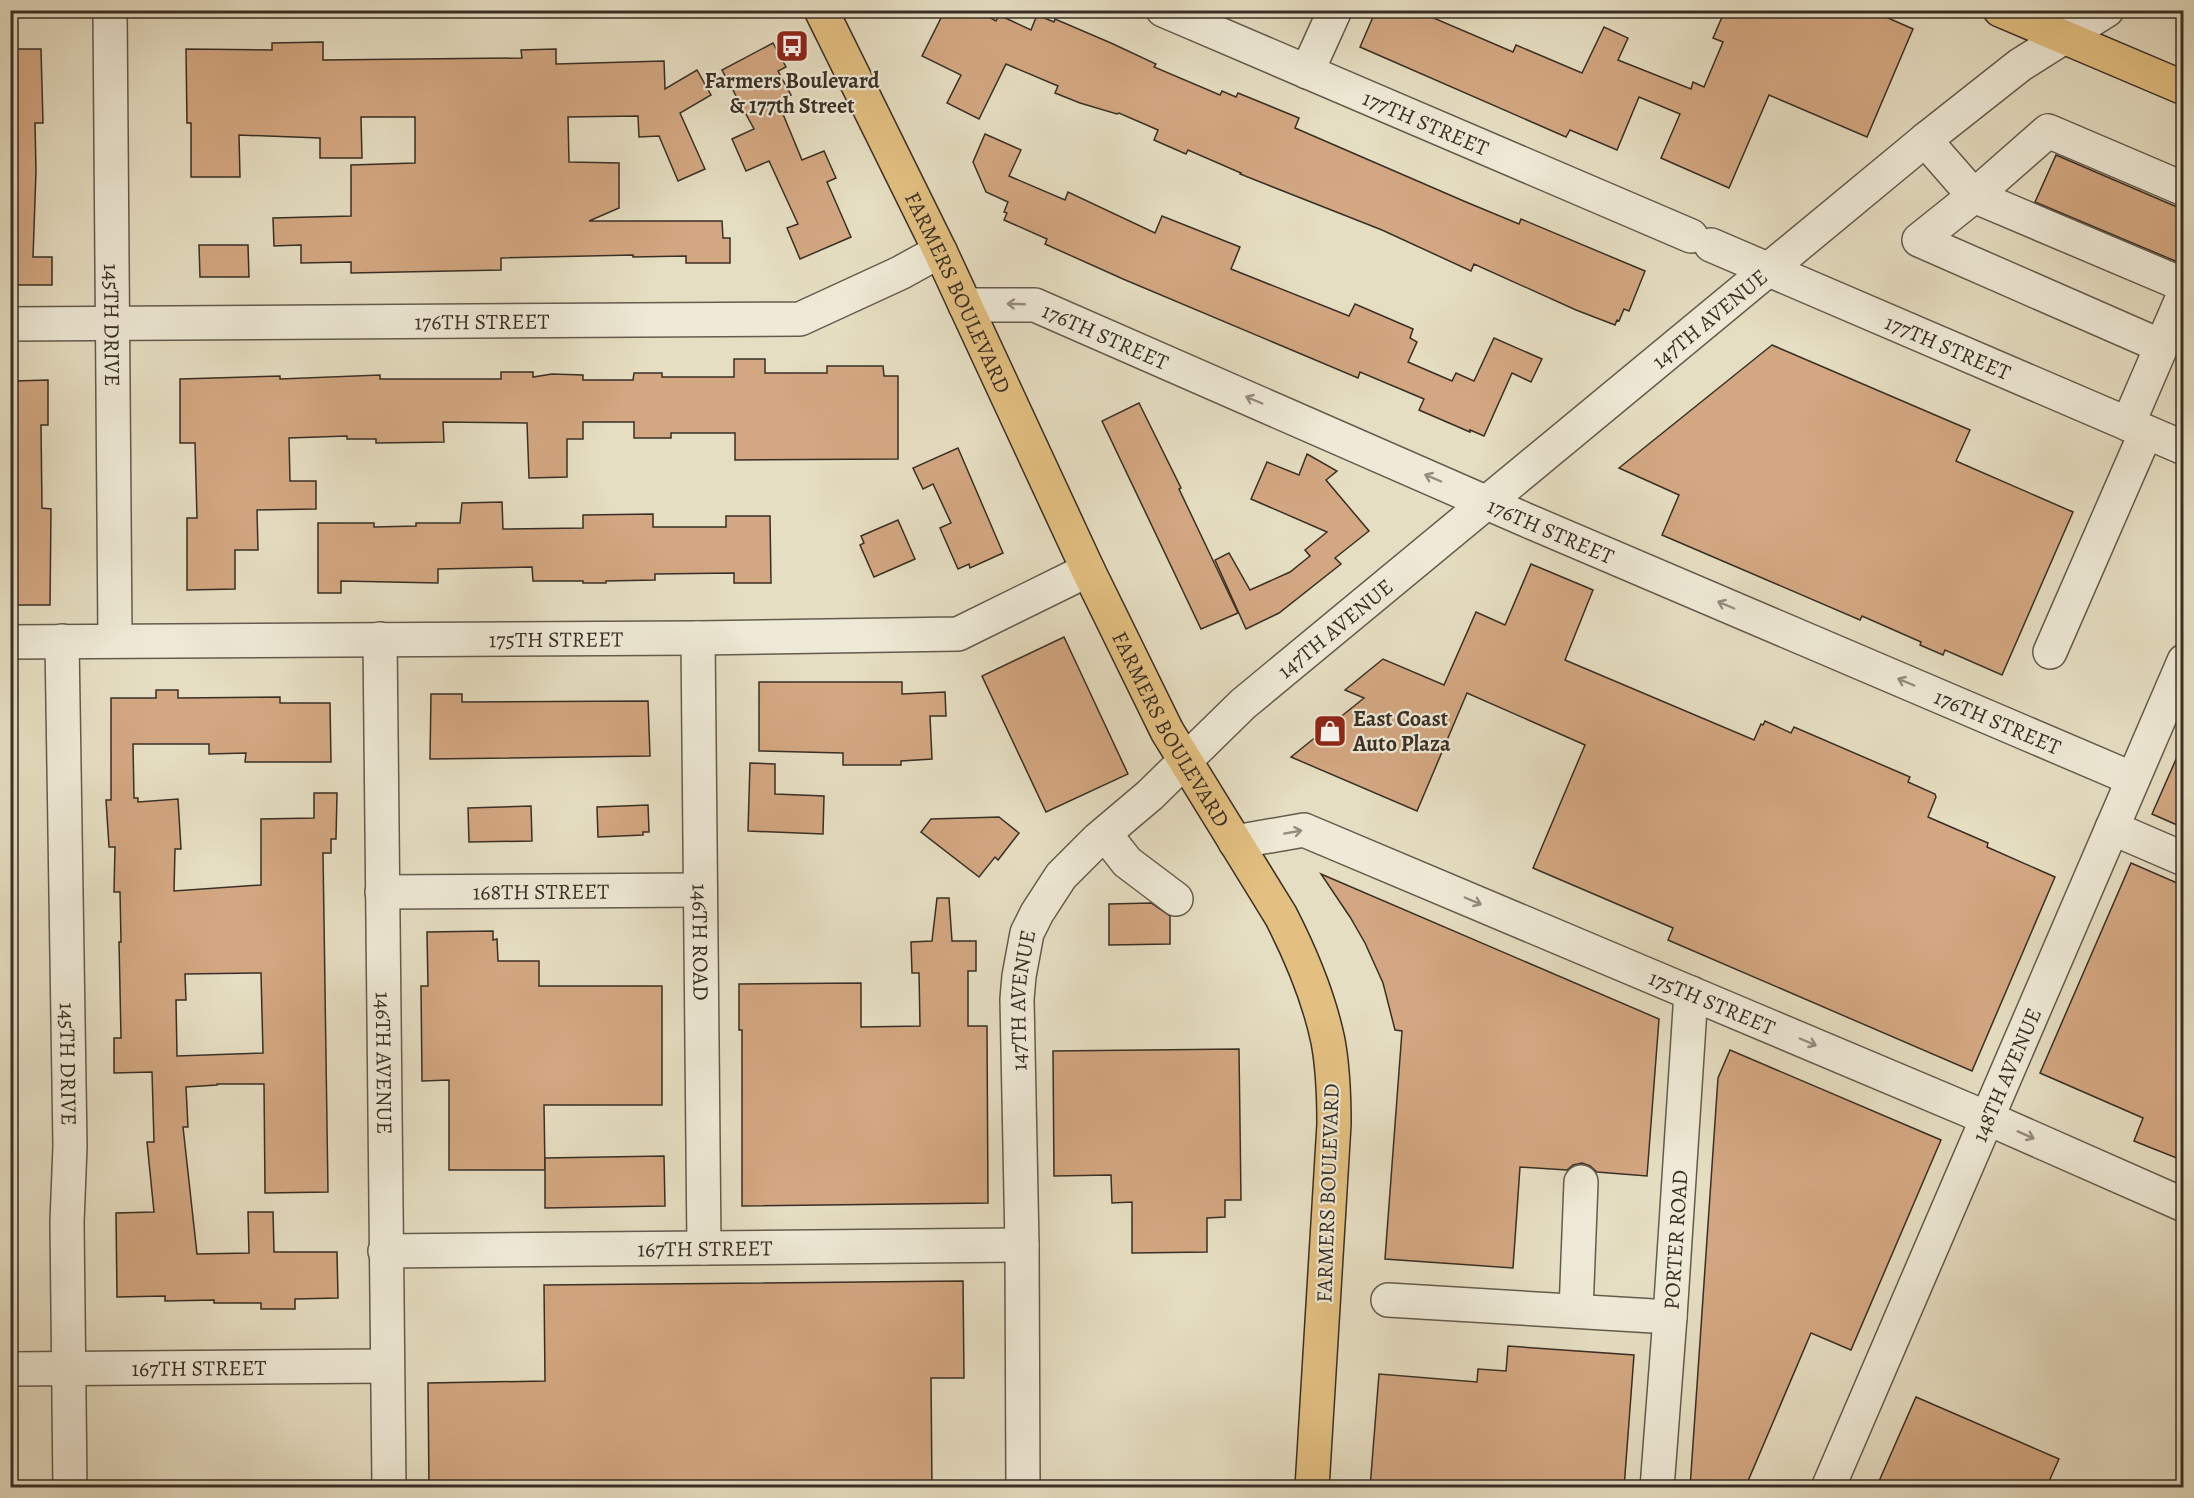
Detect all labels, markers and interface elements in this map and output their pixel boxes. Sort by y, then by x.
bus stop icon: Farmers Boulevard & 177th Street [774,28,810,64]
place label: Farmers Boulevard & 177th Street [704,66,880,121]
street label: 177TH STREET [1358,83,1493,164]
street label: FARMERS BOULEVARD [897,187,1018,398]
street label: 147TH AVENUE [1646,262,1774,376]
street label: 145TH DRIVE [96,263,127,387]
street label: 176TH STREET [1037,296,1173,378]
one-way arrow [1006,299,1026,310]
street label: 176TH STREET [414,307,550,337]
street label: 177TH STREET [1880,307,2015,388]
one-way arrow [1245,394,1264,405]
one-way arrow [1424,472,1442,483]
street label: 176TH STREET [1482,491,1618,572]
street label: 147TH AVENUE [1271,572,1400,686]
one-way arrow [1718,599,1736,611]
street label: 175TH STREET [489,624,623,655]
street label: FARMERS BOULEVARD [1104,626,1237,833]
one-way arrow [1897,676,1915,687]
street label: 176TH STREET [1929,682,2065,763]
place label: East Coast Auto Plaza [1352,704,1451,759]
shop icon: East Coast Auto Plaza [1312,713,1348,749]
one-way arrow [1282,826,1302,837]
street label: 168TH STREET [473,877,609,907]
street label: 146TH ROAD [684,883,716,1001]
one-way arrow [1464,896,1482,907]
street label: 147TH AVENUE [1003,927,1043,1071]
street label: 175TH STREET [1644,963,1780,1043]
street label: 146TH AVENUE [368,991,399,1135]
street label: 145TH DRIVE [52,1002,84,1126]
street label: 148TH AVENUE [1965,1003,2049,1147]
one-way arrow [1798,1037,1816,1048]
street label: FARMERS BOULEVARD [1309,1083,1347,1303]
one-way arrow [2016,1130,2034,1141]
street label: PORTER ROAD [1657,1169,1696,1311]
street label: 167TH STREET [637,1233,773,1265]
street label: 167TH STREET [131,1353,267,1384]

